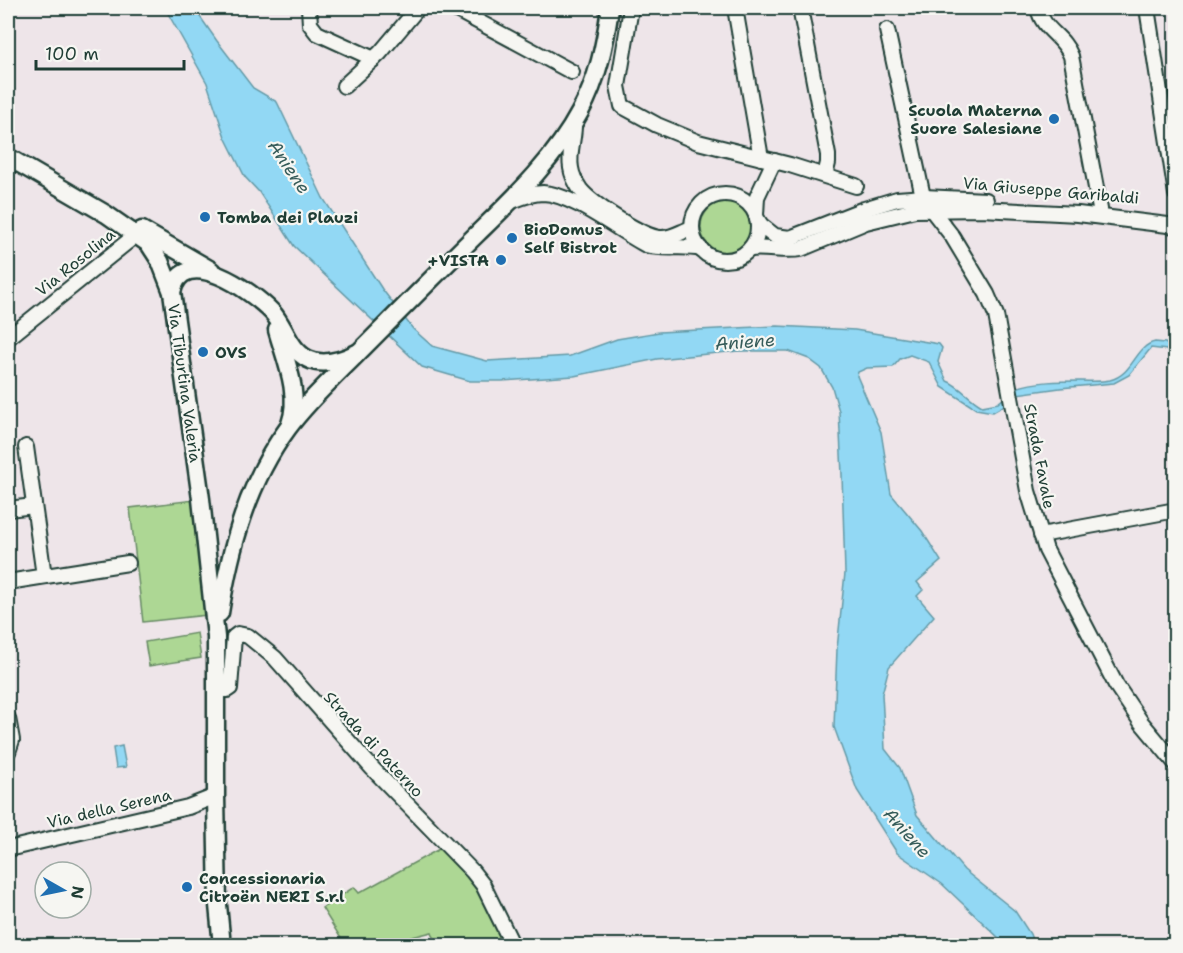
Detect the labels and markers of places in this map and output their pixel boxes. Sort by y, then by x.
place label: Scuola Materna Suore Salesiane [908,100,1042,139]
marker: Scuola Materna Suore Salesiane [1047,112,1061,126]
place label: Tomba dei Plauzi [217,207,358,228]
marker: Tomba dei Plauzi [198,210,212,224]
place label: BioDomus Self Bistrot [524,219,617,258]
marker: BioDomus Self Bistrot [505,231,519,245]
place label: +VISTA [427,250,489,271]
marker: +VISTA [494,253,508,267]
place label: OVS [215,342,247,363]
marker: OVS [196,345,210,359]
place label: Concessionaria Citroën NERI S.r.l [199,868,345,907]
marker: Concessionaria Citroën NERI S.r.l [180,880,194,894]

